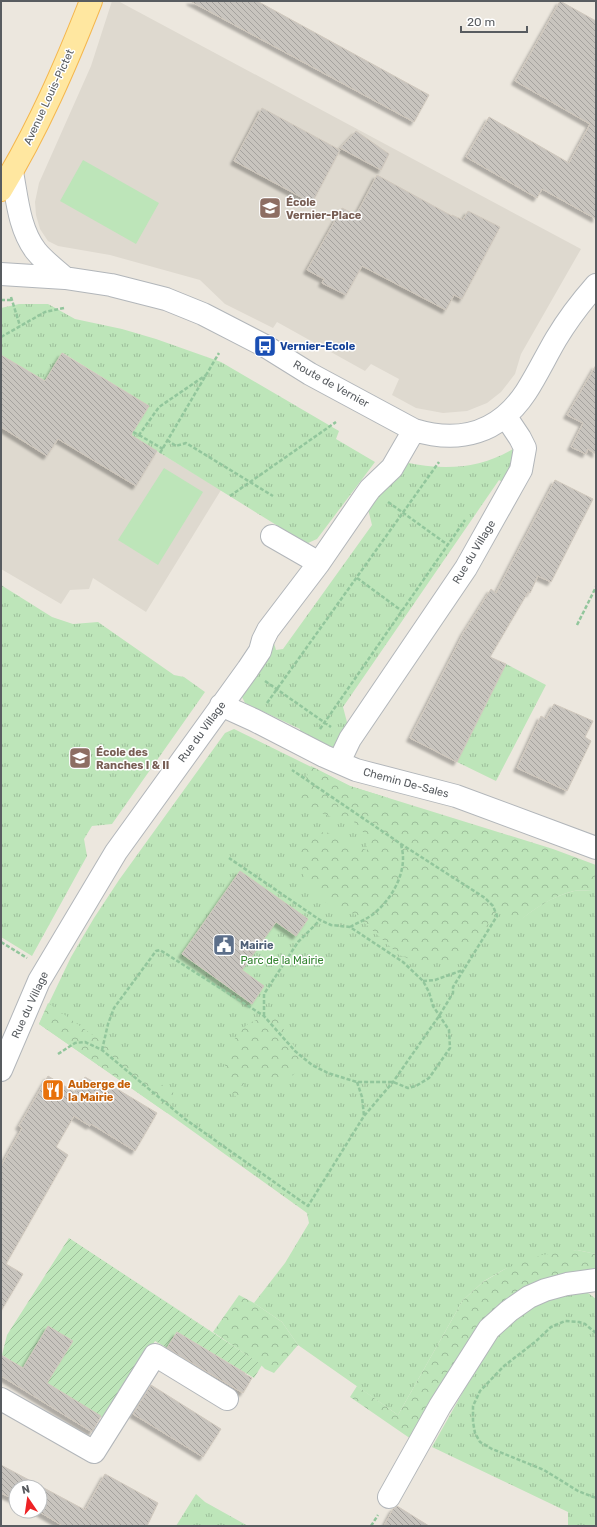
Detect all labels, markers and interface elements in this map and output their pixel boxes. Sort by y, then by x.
scale bar [461,8,527,34]
text: 20 m [467,15,495,29]
street label: Avenue Louis-Pictet [21,46,77,147]
school or university icon: École Vernier-Place [257,195,283,221]
place label: École Vernier-Place [286,196,362,222]
bus stop icon: Vernier-Ecole [252,333,278,359]
place label: Vernier-Ecole [280,340,356,353]
street label: Route de Vernier [291,358,372,411]
street label: Rue du Village [450,518,498,586]
street label: Rue du Village [176,699,228,765]
school or university icon: École des Ranches I & II [67,745,93,771]
place label: École des Ranches I & II [96,746,169,772]
street label: Chemin De-Sales [362,765,451,801]
public building icon: Mairie [211,932,237,958]
place label: Mairie [240,939,274,952]
park label: Parc de la Mairie [240,954,324,967]
street label: Rue du Village [9,970,51,1040]
restaurant icon: Auberge de la Mairie [40,1077,66,1103]
place label: Auberge de la Mairie [68,1078,131,1104]
north arrow [8,1479,48,1519]
text: N [21,1483,31,1497]

